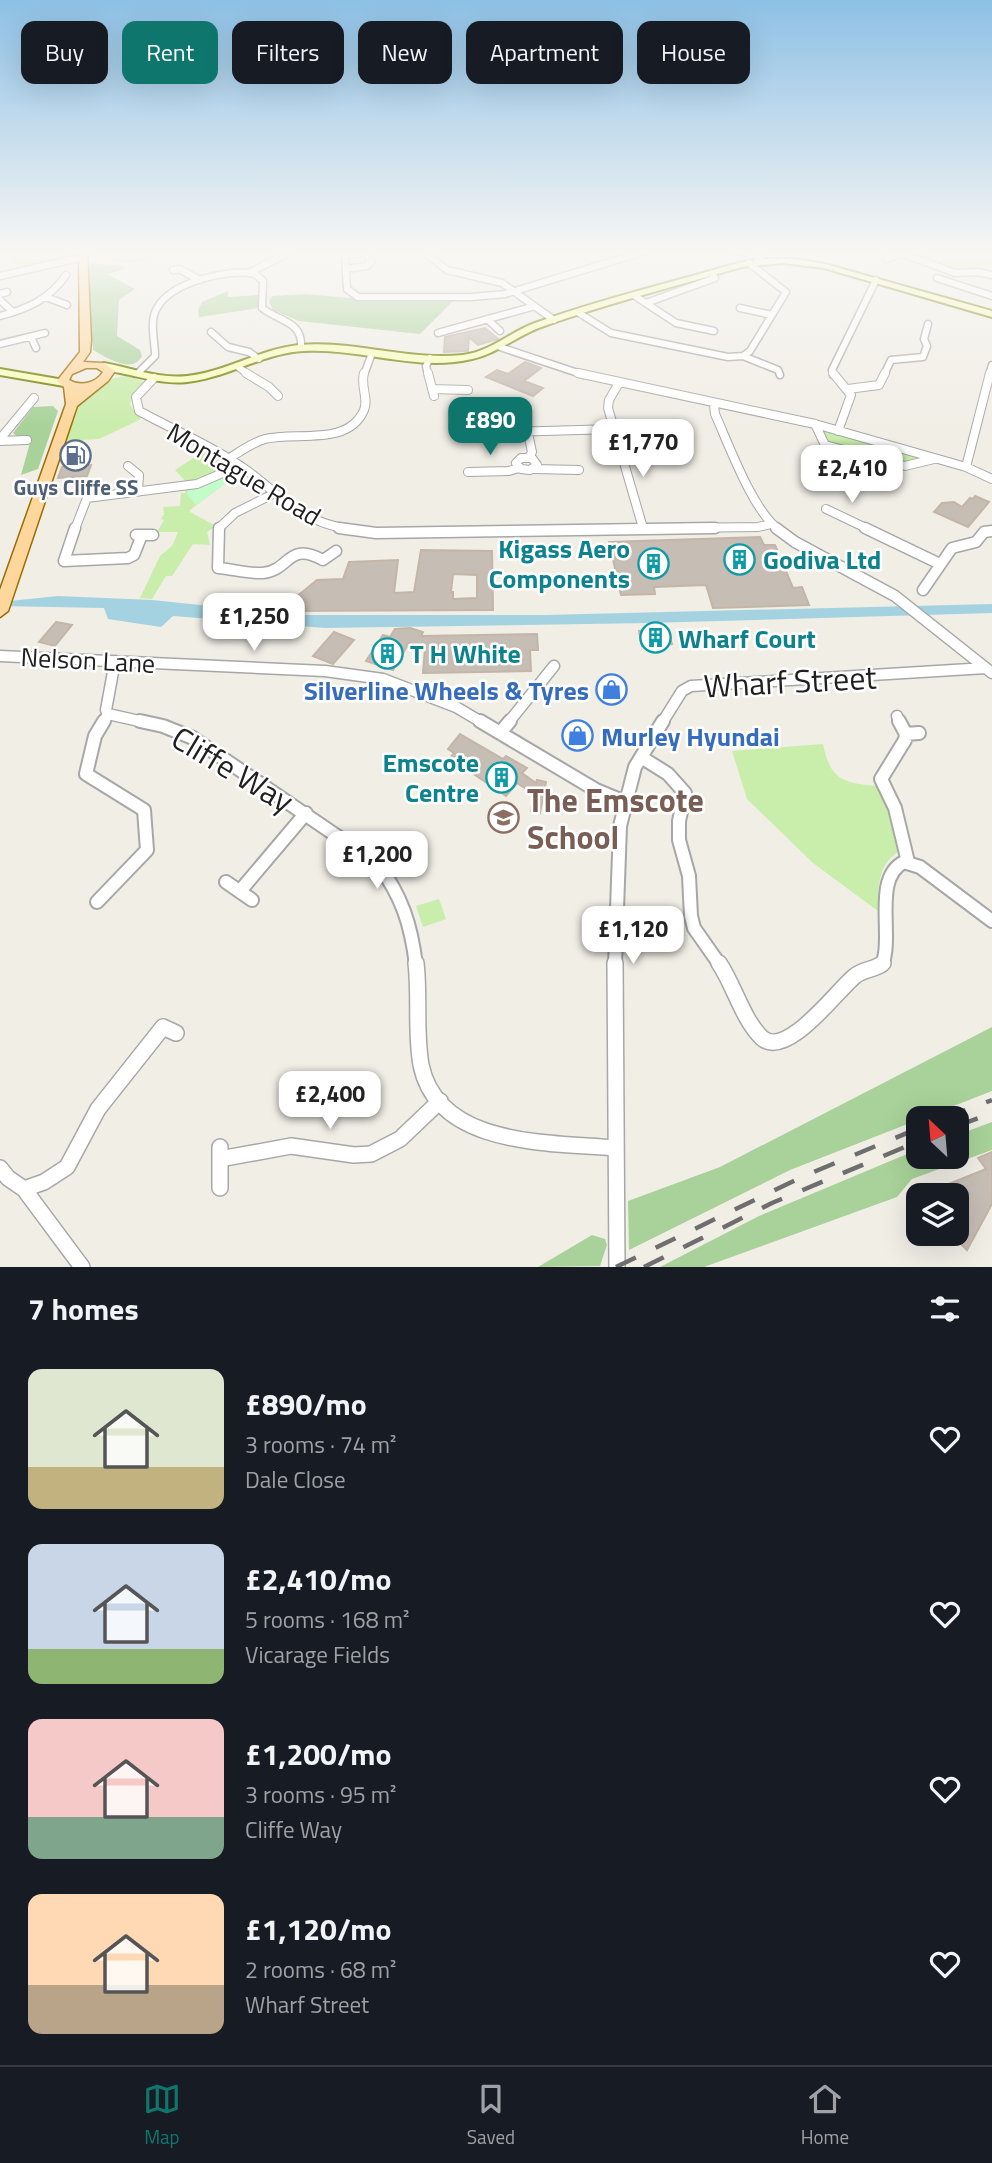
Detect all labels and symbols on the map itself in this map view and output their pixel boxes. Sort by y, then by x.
pin: £890 [449,398,531,457]
street label: Montague Road [159,413,329,535]
pin: £1,770 [586,420,700,479]
fuel station icon: Guys Cliffe SS [59,438,93,472]
pin: £2,410 [795,446,909,505]
place label: Guys Cliffe SS [14,471,138,503]
place label: Kigass Aero Components [489,529,630,598]
place label: Godiva Ltd [763,540,881,579]
building icon: Godiva Ltd [723,542,757,576]
building icon: Kigass Aero Components [636,546,670,580]
pin: £1,250 [197,594,311,653]
place label: Wharf Court [678,619,816,658]
building icon: Wharf Court [638,621,672,655]
place label: T H White [410,634,521,673]
building icon: T H White [370,636,404,670]
street label: Nelson Lane [20,637,156,683]
street label: Wharf Street [702,653,878,709]
place label: Silverline Wheels & Tyres [304,671,589,710]
shop icon: Silverline Wheels & Tyres [595,673,629,707]
street label: Cliffe Way [163,714,303,824]
place label: Murley Hyundai [601,717,780,756]
shop icon: Murley Hyundai [561,719,595,753]
place label: Emscote Centre [382,743,479,812]
building icon: Emscote Centre [485,760,519,794]
place label: The Emscote School [527,776,704,861]
school or university icon: The Emscote School [487,801,521,835]
pin: £1,200 [320,832,434,891]
pin: £1,120 [576,906,690,966]
pin: £2,400 [273,1072,387,1131]
north arrow [906,1106,970,1169]

